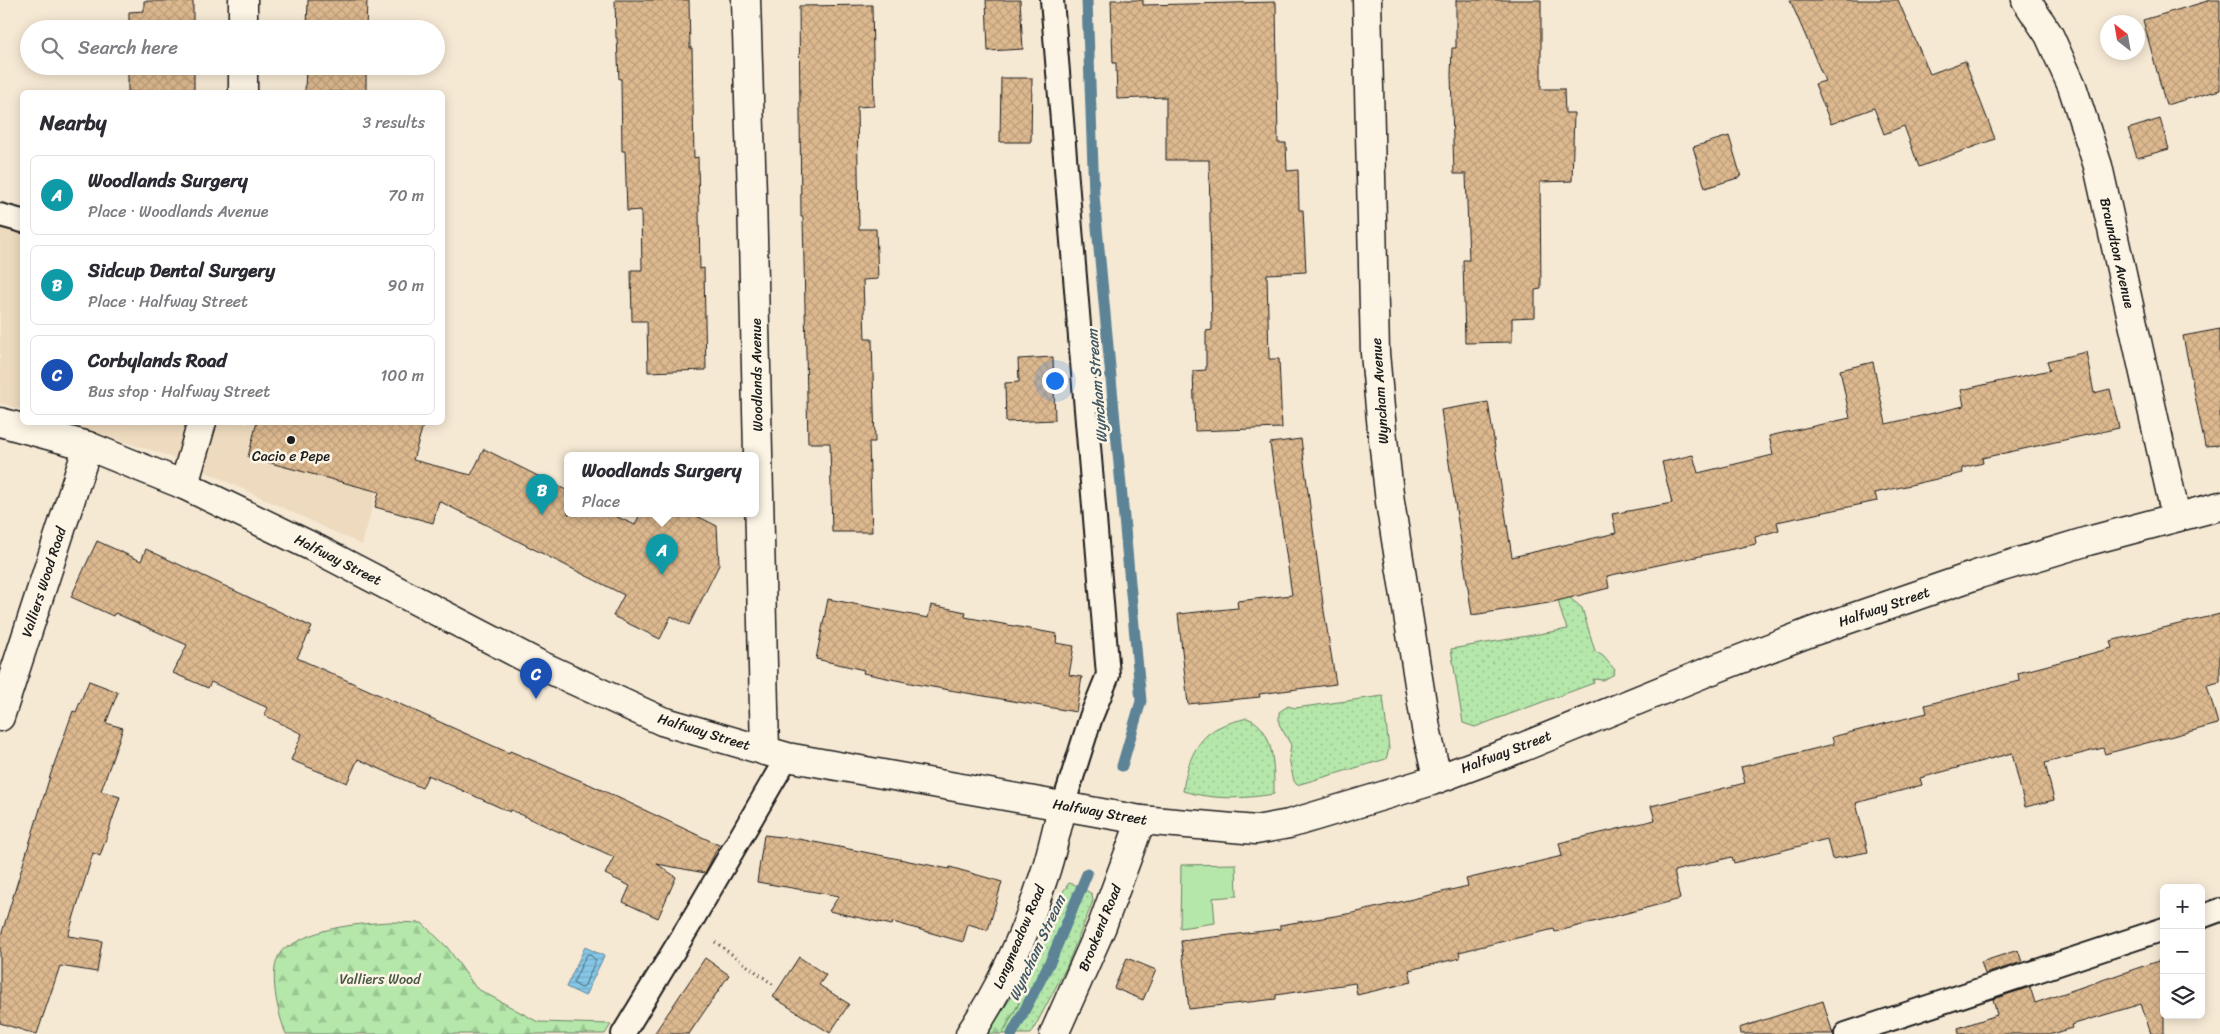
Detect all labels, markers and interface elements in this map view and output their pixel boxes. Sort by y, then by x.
north arrow [2100,15,2145,60]
search box [20,20,445,75]
text: Search here [78,31,178,64]
icon: search [38,34,66,62]
text: Nearby [40,104,106,142]
text: 3 results [362,108,425,137]
text: Woodlands Surgery [88,164,248,197]
text: A [52,181,62,210]
text: 70 m [388,181,424,210]
street label: Braundton Avenue [2092,195,2142,311]
text: Place · Woodlands Avenue [88,197,268,226]
text: Sidcup Dental Surgery [88,254,275,287]
text: B [52,271,62,300]
text: 90 m [388,271,424,300]
text: Place · Halfway Street [88,287,248,316]
street label: Woodlands Avenue [744,318,770,432]
water label: Wyncham Stream [1079,327,1115,444]
street label: Wyncham Avenue [1364,337,1396,445]
text: Corbylands Road [88,344,227,377]
text: C [52,361,62,390]
text: 100 m [380,361,424,390]
your location [1042,368,1068,394]
text: Bus stop · Halfway Street [88,377,270,406]
marker: Cacio e Pepe [285,434,297,446]
place label: Cacio e Pepe [252,444,330,469]
popup [564,452,759,517]
text: Woodlands Surgery [582,454,741,487]
pin: B [526,474,558,515]
text: Place [582,487,620,516]
street label: Valliers Wood Road [14,522,74,640]
street label: Halfway Street [290,527,386,593]
pin: A [646,534,678,575]
street label: Halfway Street [1835,580,1933,634]
pin: C [520,658,552,699]
street label: Halfway Street [655,706,753,758]
street label: Halfway Street [1457,723,1555,781]
street label: Halfway Street [1051,791,1149,833]
street label: Brookend Road [1071,879,1129,975]
street label: Longmeadow Road [986,880,1053,993]
map controls [2160,884,2205,1019]
button: + [2160,884,2205,929]
water label: Wyncham Stream [1001,889,1074,1005]
button: − [2160,929,2205,974]
park label: Valliers Wood [339,967,422,992]
button: layers [2160,974,2205,1019]

